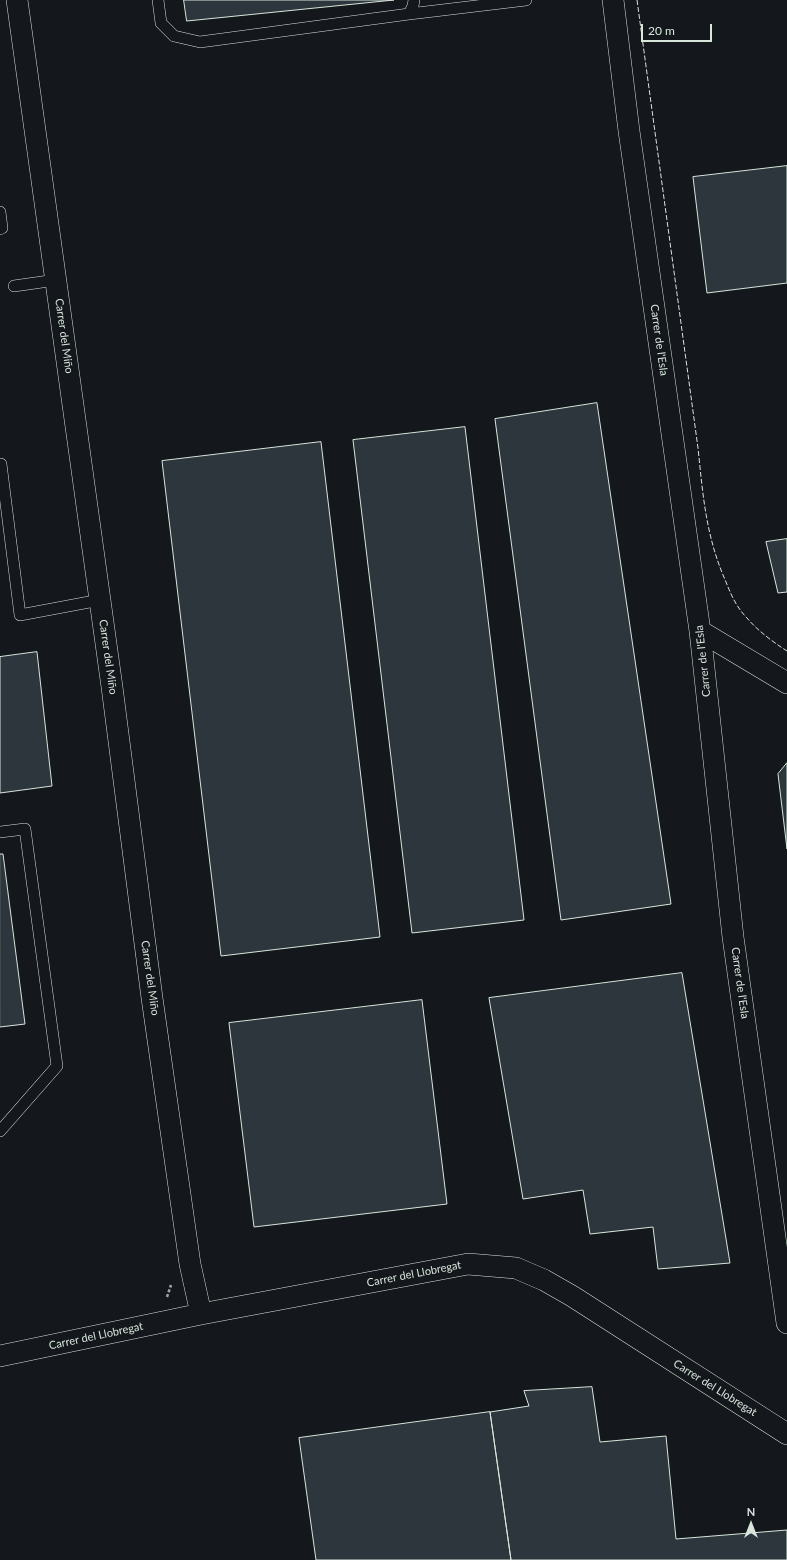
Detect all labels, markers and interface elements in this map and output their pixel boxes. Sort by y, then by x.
scale bar [643,16,714,42]
text: 20 m [648,23,675,38]
street label: Carrer del Miño [52,298,76,374]
street label: Carrer de l'Esla [647,303,671,377]
street label: Carrer del Miño [96,619,120,695]
street label: Carrer de l'Esla [693,625,713,697]
street label: Carrer del Miño [138,940,162,1016]
street label: Carrer de l'Esla [728,946,752,1020]
street label: Carrer del Llobregat [366,1258,462,1290]
street label: Carrer del Llobregat [48,1320,144,1352]
street label: Carrer del Llobregat [671,1357,759,1419]
north arrow [731,1504,771,1544]
text: N [747,1505,755,1518]

